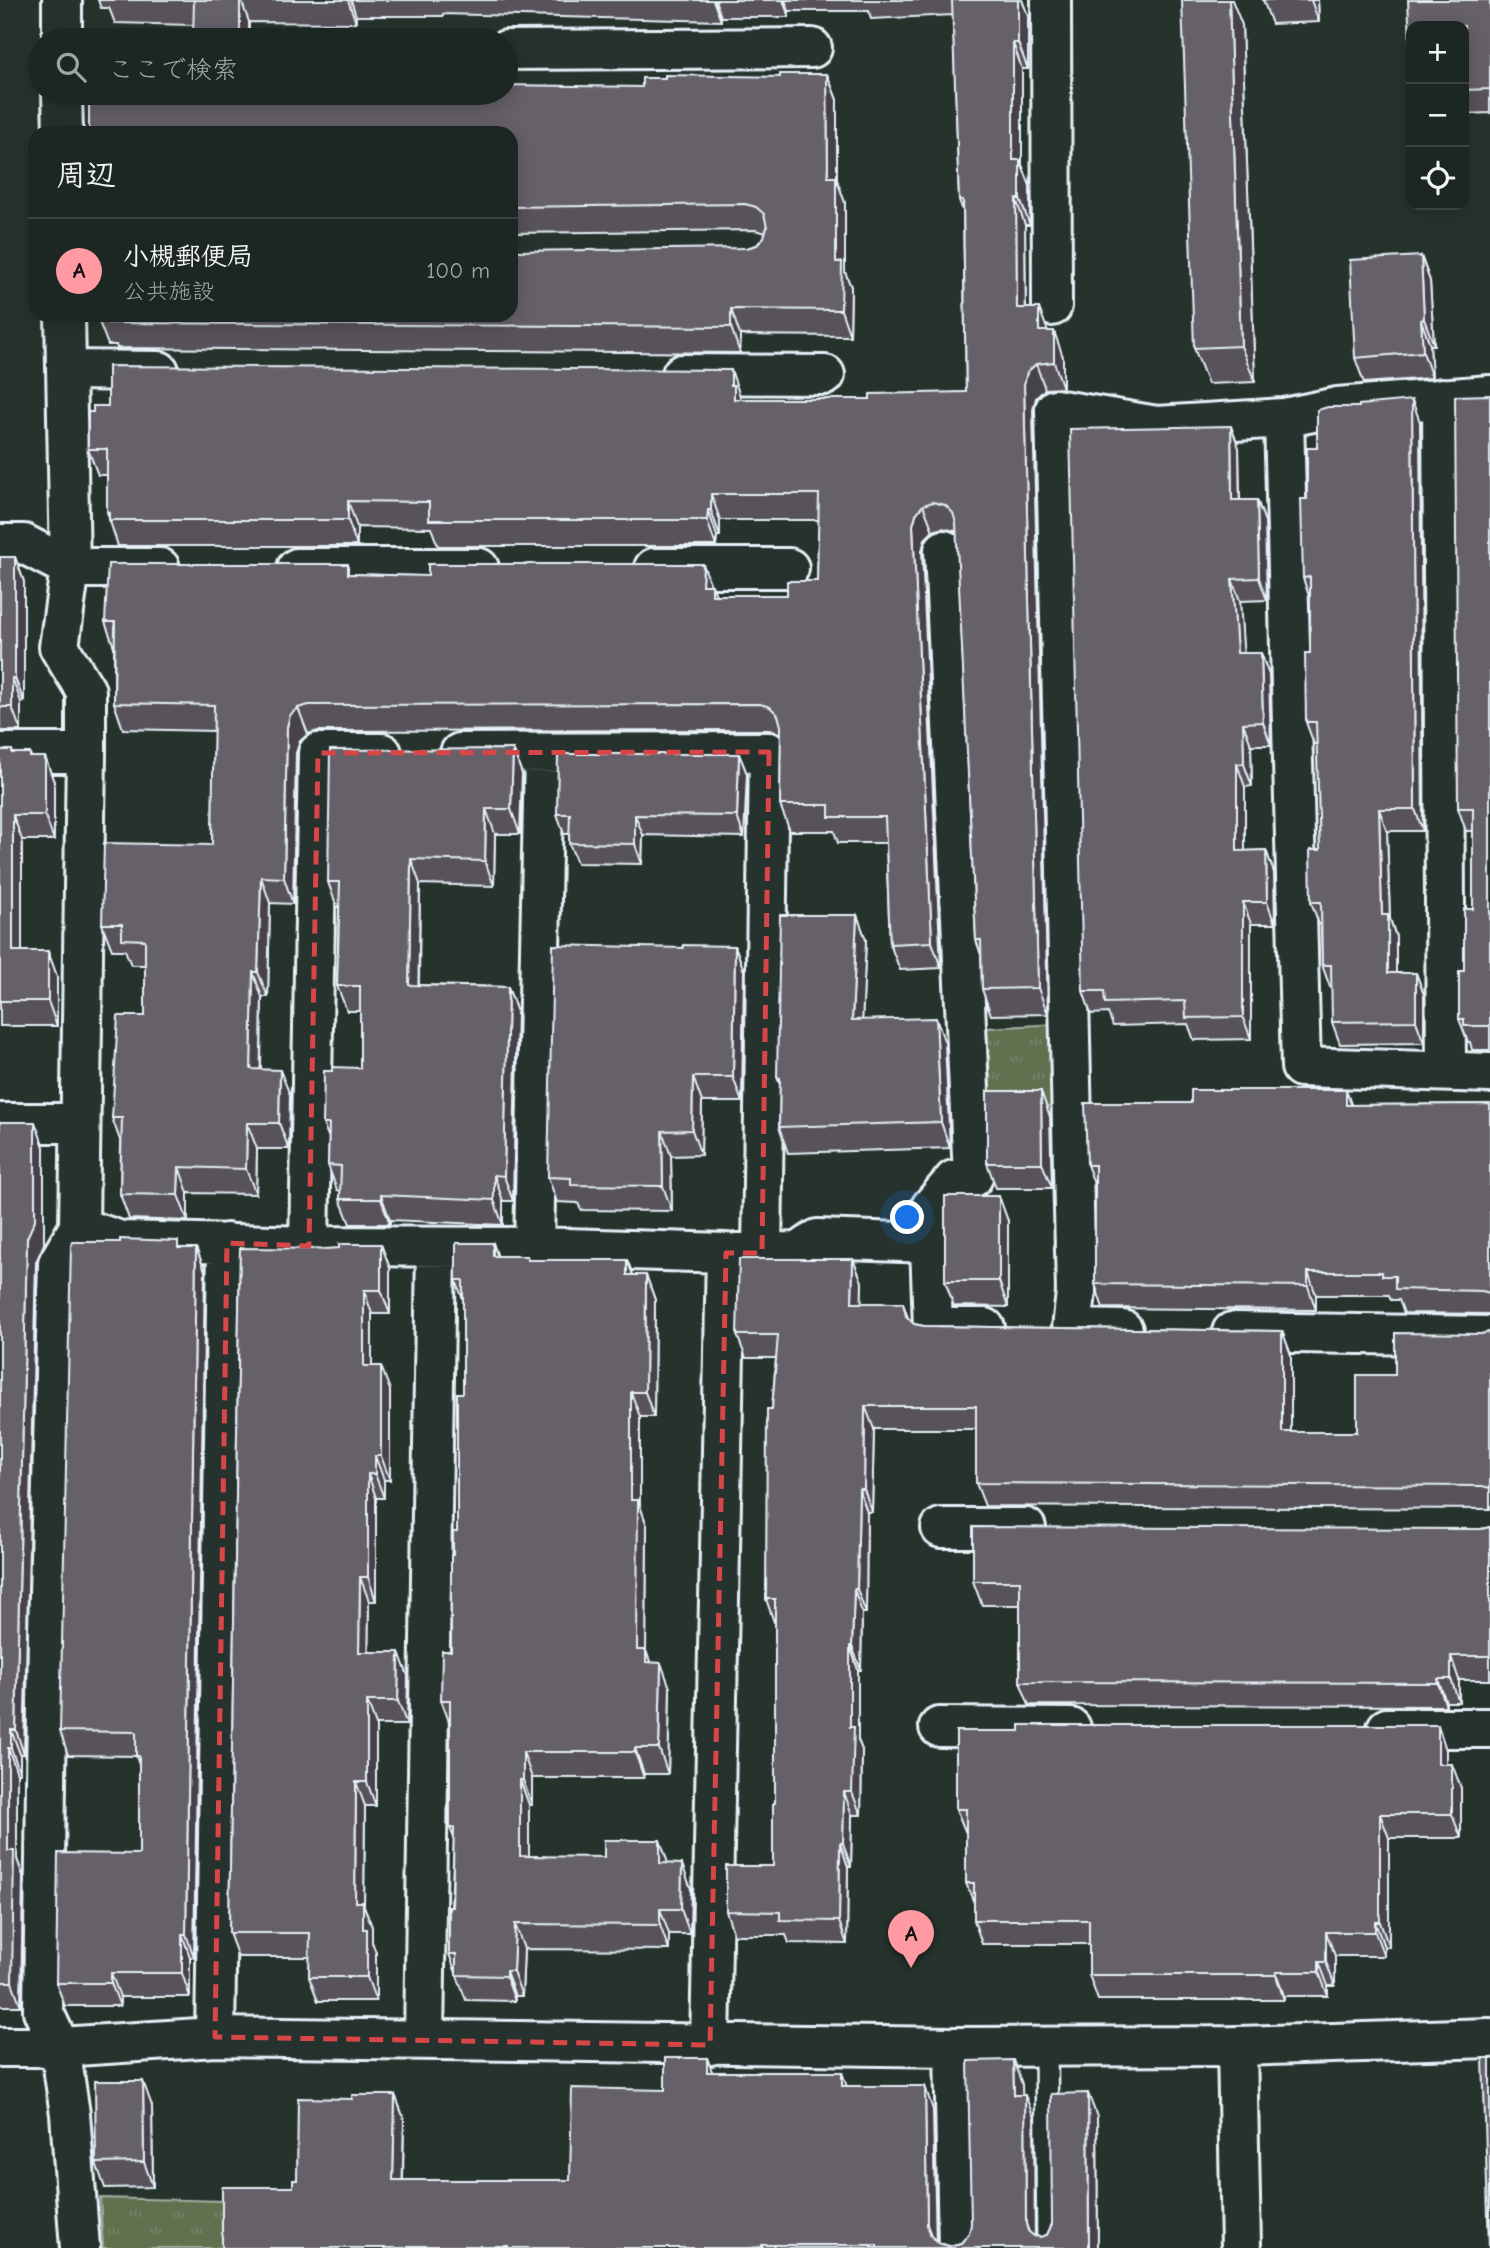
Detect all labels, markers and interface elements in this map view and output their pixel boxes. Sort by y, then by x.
map controls [1406,21,1469,210]
button: + [1406,21,1469,84]
search box [28,28,518,105]
icon: search [52,48,90,86]
text: ここで検索 [108,55,238,85]
button: − [1406,84,1469,147]
button: locate [1406,147,1469,210]
text: 周辺 [56,158,116,193]
text: 小槻郵便局 [123,242,253,272]
text: A [73,257,85,284]
text: 100 m [426,257,490,284]
text: 公共施設 [123,278,215,305]
your location [890,1200,924,1234]
pin: A [888,1910,934,1968]

